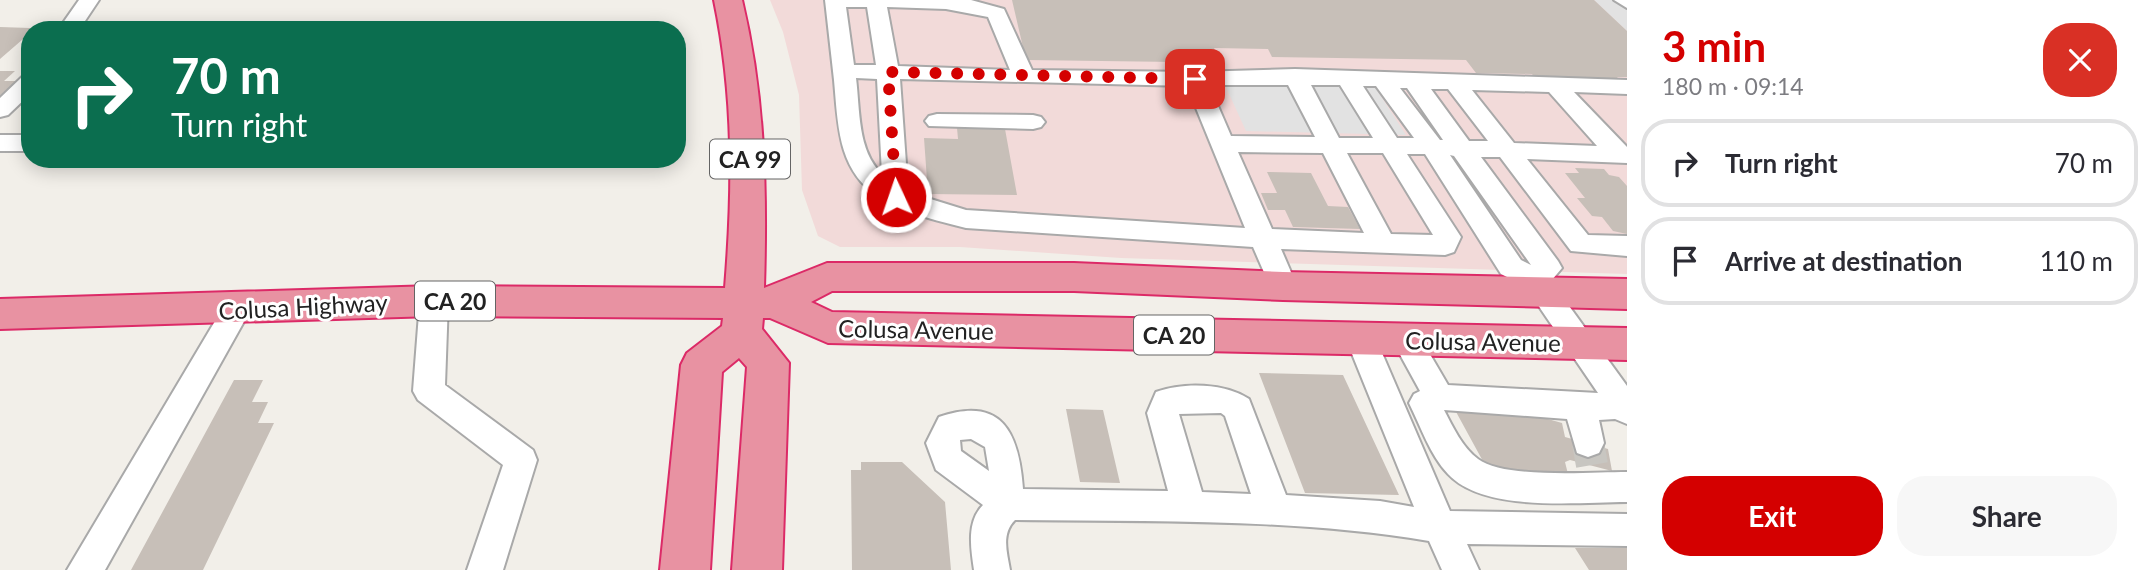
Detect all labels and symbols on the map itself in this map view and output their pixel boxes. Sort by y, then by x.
pin [1165,49,1225,109]
road number: CA 99 [710,140,790,178]
position arrow [859,160,933,234]
road number: CA 20 [415,282,495,320]
street label: Colusa Highway [218,287,389,325]
street label: Colusa Avenue [838,313,994,345]
road number: CA 20 [1134,316,1214,354]
street label: Colusa Avenue [1405,325,1561,357]

